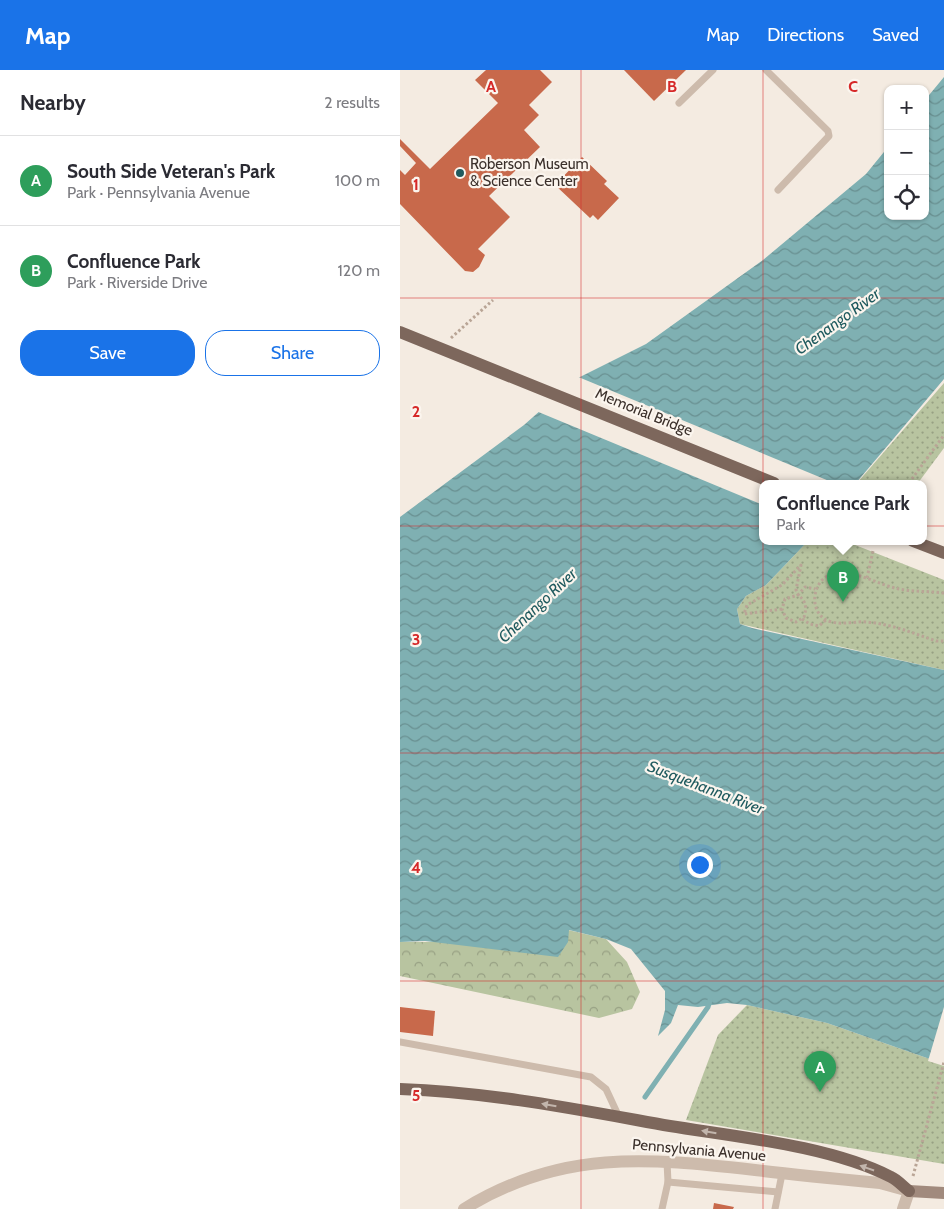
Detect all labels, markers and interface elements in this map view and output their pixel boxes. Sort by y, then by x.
text: Map [25,21,71,50]
text: Map [706,24,739,46]
text: Directions [767,24,844,46]
text: Saved [872,24,919,46]
text: A [486,77,496,96]
text: B [667,77,677,96]
text: C [848,77,858,96]
map controls [884,85,929,220]
button: + [884,85,929,130]
text: Nearby [20,90,86,115]
text: 2 results [324,93,380,112]
button: − [884,130,929,175]
place label: Roberson Museum & Science Center [470,155,589,190]
text: South Side Veteran's Park [67,160,275,183]
marker: Roberson Museum & Science Center [454,167,466,179]
text: A [31,171,41,190]
text: 100 m [335,171,380,190]
text: 1 [413,175,419,194]
button: locate [884,175,929,220]
text: Park · Pennsylvania Avenue [67,183,250,202]
text: Confluence Park [67,250,200,273]
text: B [31,261,41,280]
text: 120 m [338,261,380,280]
text: Park · Riverside Drive [67,273,207,292]
water label: Chenango River [791,284,884,358]
button: Save [20,330,195,376]
button: Share [205,330,380,376]
street label: Memorial Bridge [593,384,696,440]
text: 2 [412,402,420,421]
popup [759,480,927,545]
text: Confluence Park [776,492,910,515]
text: Park [776,515,805,534]
pin: B [827,561,859,602]
water label: Chenango River [494,564,581,646]
text: 3 [412,630,420,649]
water label: Susquehanna River [645,757,768,819]
your location [687,852,713,878]
text: 4 [411,858,421,877]
pin: A [804,1051,836,1092]
text: 5 [412,1086,420,1105]
one-way arrow [540,1100,556,1108]
one-way arrow [700,1128,716,1136]
street label: Pennsylvania Avenue [631,1135,767,1165]
one-way arrow [859,1164,874,1172]

